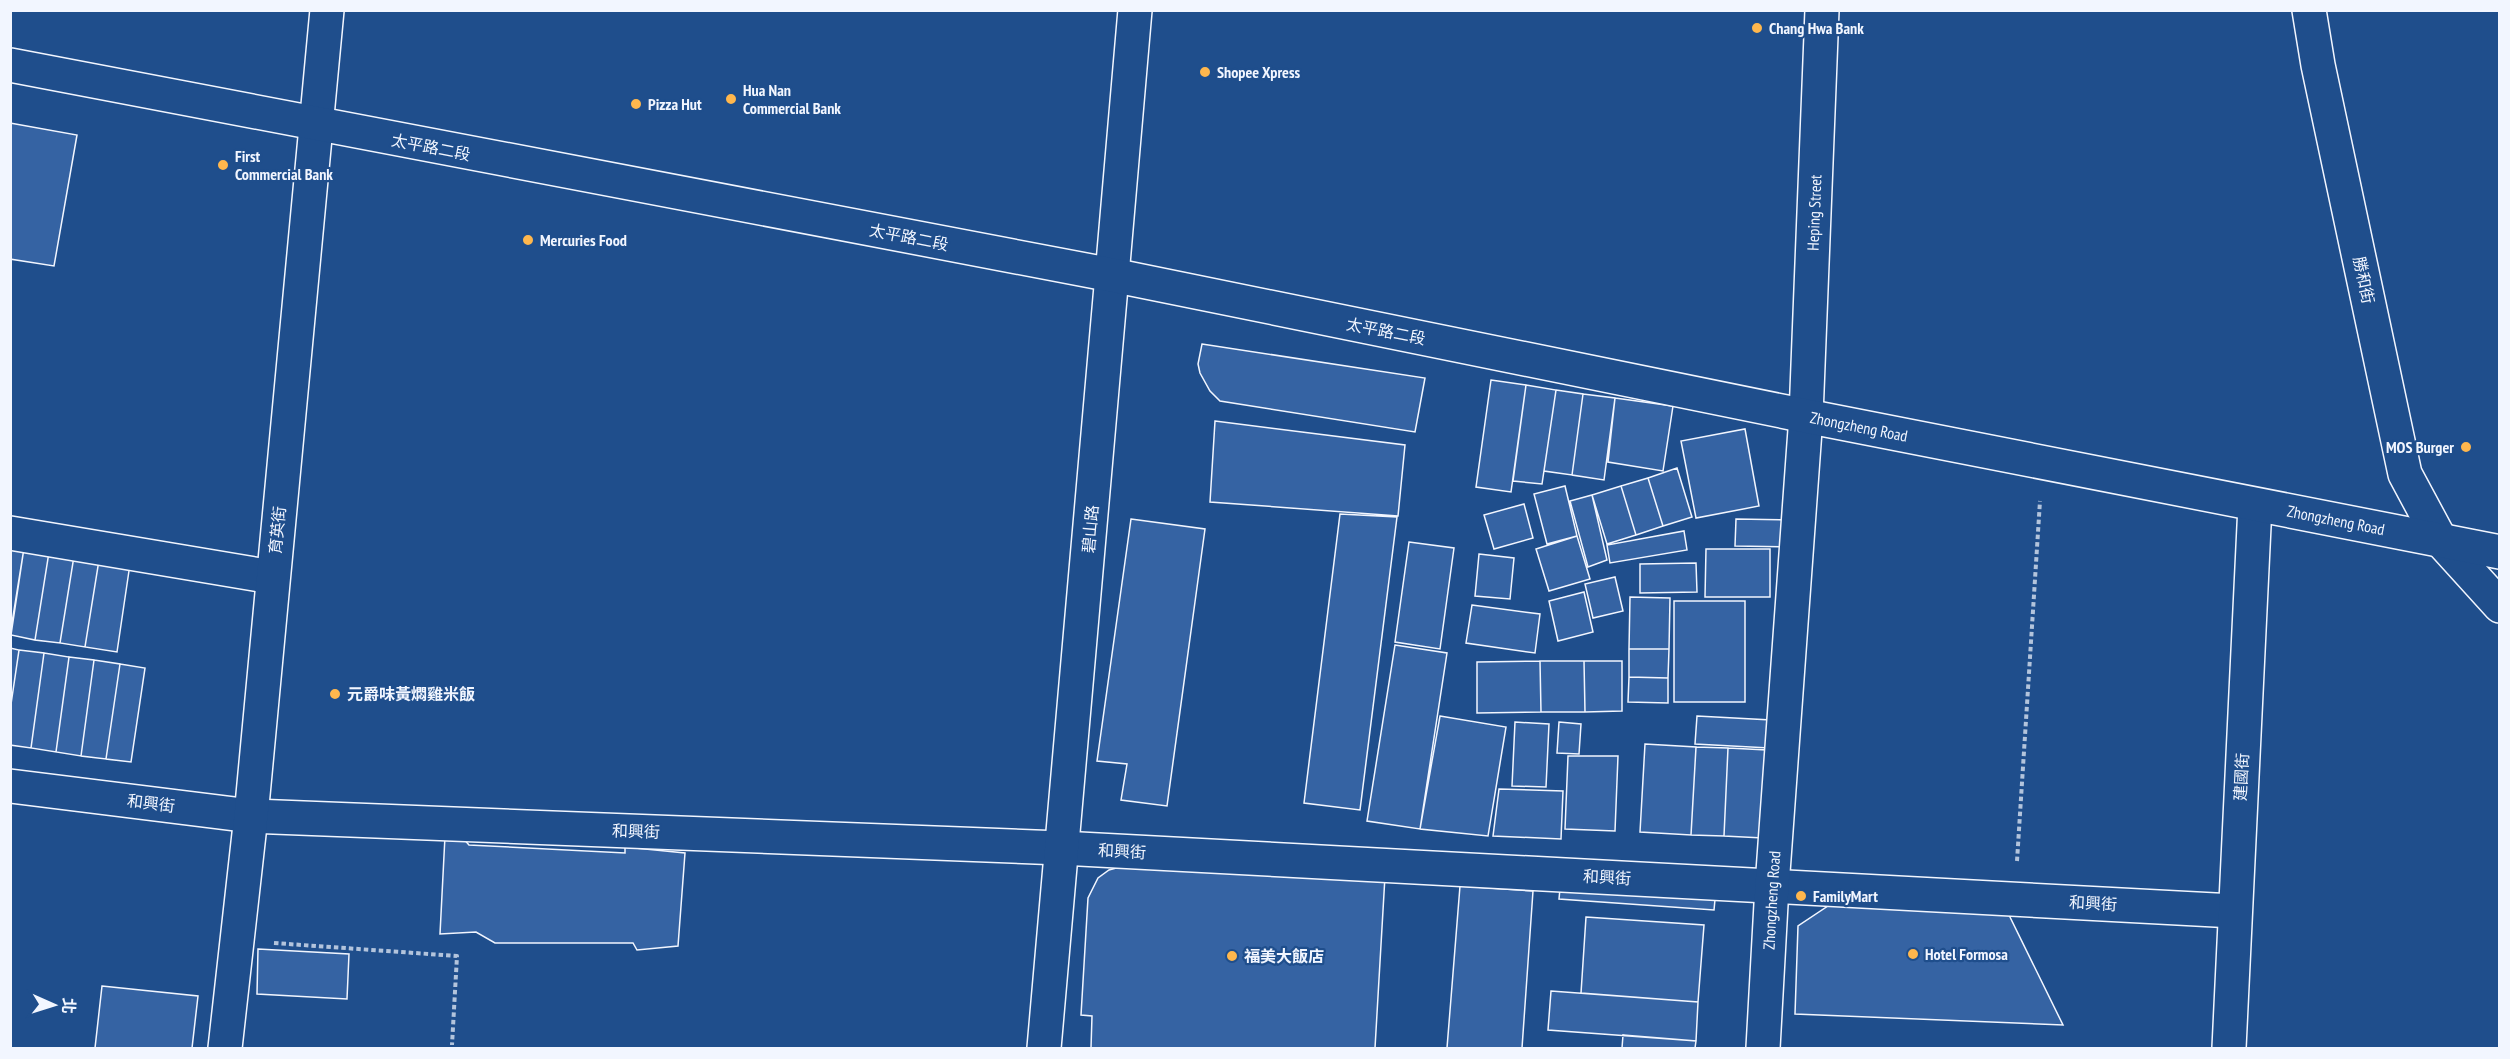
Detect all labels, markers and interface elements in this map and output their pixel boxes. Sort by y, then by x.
place label: Chang Hwa Bank [1769,18,1864,38]
marker: Chang Hwa Bank [1750,21,1764,35]
place label: Shopee Xpress [1217,62,1301,82]
marker: Shopee Xpress [1198,65,1212,79]
place label: Hua Nan Commercial Bank [743,80,841,118]
marker: Hua Nan Commercial Bank [724,92,738,106]
place label: Pizza Hut [648,94,702,114]
marker: Pizza Hut [629,97,643,111]
street label: 太平路二段 [390,130,472,164]
place label: First Commercial Bank [235,146,333,184]
marker: First Commercial Bank [216,158,230,172]
street label: Heping Street [1803,174,1826,251]
street label: 太平路二段 [868,220,950,254]
place label: Mercuries Food [540,230,627,250]
marker: Mercuries Food [521,233,535,247]
street label: 勝和街 [2349,254,2379,306]
street label: 太平路二段 [1345,314,1427,348]
street label: Zhongzheng Road [1808,407,1910,446]
place label: MOS Burger [2386,437,2454,457]
marker: MOS Burger [2459,440,2473,454]
street label: Zhongzheng Road [2285,501,2387,539]
street label: 碧山路 [1078,504,1102,554]
street label: 育英街 [265,505,289,555]
place label: 元爵味黃燜雞米飯 [347,684,475,704]
marker: 元爵味黃燜雞米飯 [328,687,342,701]
street label: 建國街 [2230,753,2252,801]
street label: 和興街 [126,790,176,816]
street label: 和興街 [612,820,660,842]
street label: 和興街 [1098,840,1146,862]
street label: Zhongzheng Road [1758,850,1785,950]
street label: 和興街 [1583,866,1631,888]
place label: FamilyMart [1813,886,1878,906]
marker: FamilyMart [1794,889,1808,903]
street label: 和興街 [2069,892,2117,914]
place label: Hotel Formosa [1925,944,2008,964]
place label: 福美大飯店 [1244,946,1324,966]
marker: Hotel Formosa [1906,947,1920,961]
marker: 福美大飯店 [1225,949,1239,963]
north arrow [24,975,84,1035]
text: 北 [59,997,79,1014]

